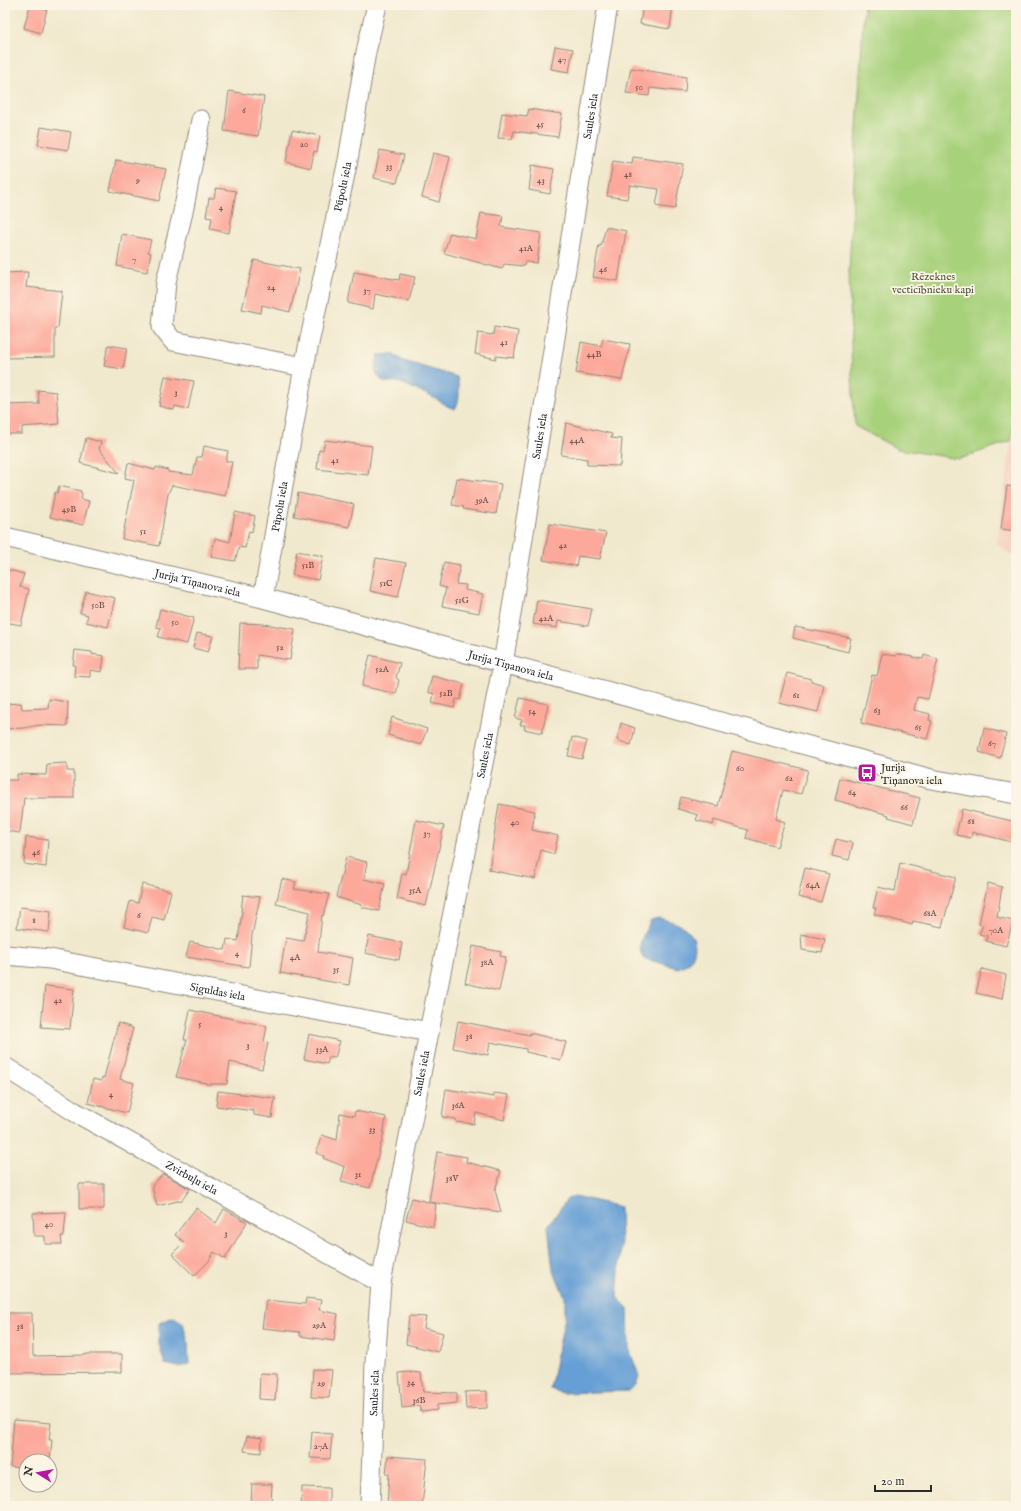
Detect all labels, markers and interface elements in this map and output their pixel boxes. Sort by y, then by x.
house number: 47 [558,54,566,65]
house number: 50 [635,82,643,93]
street label: Saules iela [581,92,602,140]
house number: 6 [242,105,246,116]
house number: 45 [536,119,545,130]
house number: 20 [300,139,308,150]
street label: Pūpolu iela [331,160,355,213]
house number: 33 [386,161,392,172]
house number: 48 [624,169,632,180]
house number: 9 [135,175,140,186]
house number: 43 [537,175,545,186]
house number: 4 [219,202,224,213]
house number: 41A [519,243,534,254]
house number: 7 [132,254,136,265]
house number: 46 [599,264,607,275]
park label: Rēzeknes vecticībnieku kapi [892,270,974,297]
house number: 24 [267,282,276,293]
house number: 37 [363,285,371,296]
house number: 41 [500,337,508,348]
house number: 44B [587,349,601,360]
house number: 3 [174,387,178,398]
street label: Saules iela [530,412,551,460]
house number: 44A [570,435,585,446]
house number: 41 [331,455,339,466]
street label: Pūpolu iela [269,480,292,533]
house number: 39A [475,495,490,506]
house number: 49B [62,504,76,515]
house number: 51 [140,526,146,537]
house number: 42 [559,540,567,551]
house number: 51B [302,560,314,571]
street label: Jurija Tiņanova iela [151,566,242,600]
house number: 51C [379,578,393,589]
house number: 51G [455,595,470,606]
house number: 50B [91,600,105,611]
house number: 42A [539,613,554,624]
house number: 50 [171,617,179,628]
house number: 52 [276,642,284,653]
street label: Jurija Tiņanova iela [465,647,555,684]
house number: 52A [375,664,390,675]
house number: 52B [439,688,453,699]
house number: 61 [792,690,800,701]
house number: 63 [873,705,881,716]
house number: 54 [528,706,536,717]
house number: 65 [914,722,922,733]
street label: Saules iela [474,731,497,780]
house number: 67 [988,738,996,749]
place label: Jurija Tiņanova iela [879,761,942,788]
bus stop icon: Jurija Tiņanova iela [856,762,878,784]
house number: 60 [736,763,744,774]
house number: 62 [785,773,793,784]
house number: 64 [848,787,857,798]
house number: 66 [900,802,908,813]
house number: 68 [967,816,975,827]
house number: 40 [511,817,519,828]
house number: 37 [423,828,431,839]
house number: 46 [32,847,40,858]
house number: 64A [806,880,821,891]
house number: 35A [409,885,422,896]
house number: 68A [923,908,938,919]
house number: 6 [137,910,141,921]
house number: 8 [32,915,36,926]
house number: 70A [989,925,1004,936]
house number: 4 [235,948,240,959]
house number: 4A [290,952,301,963]
house number: 38A [481,957,494,968]
house number: 35 [333,964,340,975]
street label: Siguldas iela [189,980,247,1004]
house number: 42 [54,995,62,1006]
house number: 5 [198,1019,202,1030]
house number: 38 [466,1031,473,1042]
house number: 3 [246,1040,250,1051]
house number: 33A [316,1044,329,1055]
street label: Saules iela [411,1049,433,1097]
house number: 4 [109,1089,114,1100]
house number: 36A [451,1100,466,1111]
house number: 33 [369,1124,375,1135]
street label: Zvirbuļu iela [163,1158,220,1198]
house number: 31 [355,1169,361,1180]
house number: 38V [446,1173,460,1184]
house number: 40 [45,1219,53,1230]
house number: 3 [224,1228,228,1239]
house number: 29A [312,1320,327,1331]
house number: 38 [17,1321,24,1332]
street label: Saules iela [367,1370,383,1416]
house number: 34 [407,1377,415,1388]
house number: 29 [317,1378,325,1389]
house number: 36B [412,1395,426,1406]
house number: 27A [314,1441,329,1452]
north arrow [18,1453,58,1493]
text: N [21,1465,37,1478]
scale bar [875,1467,931,1493]
text: 20 m [881,1474,904,1489]

